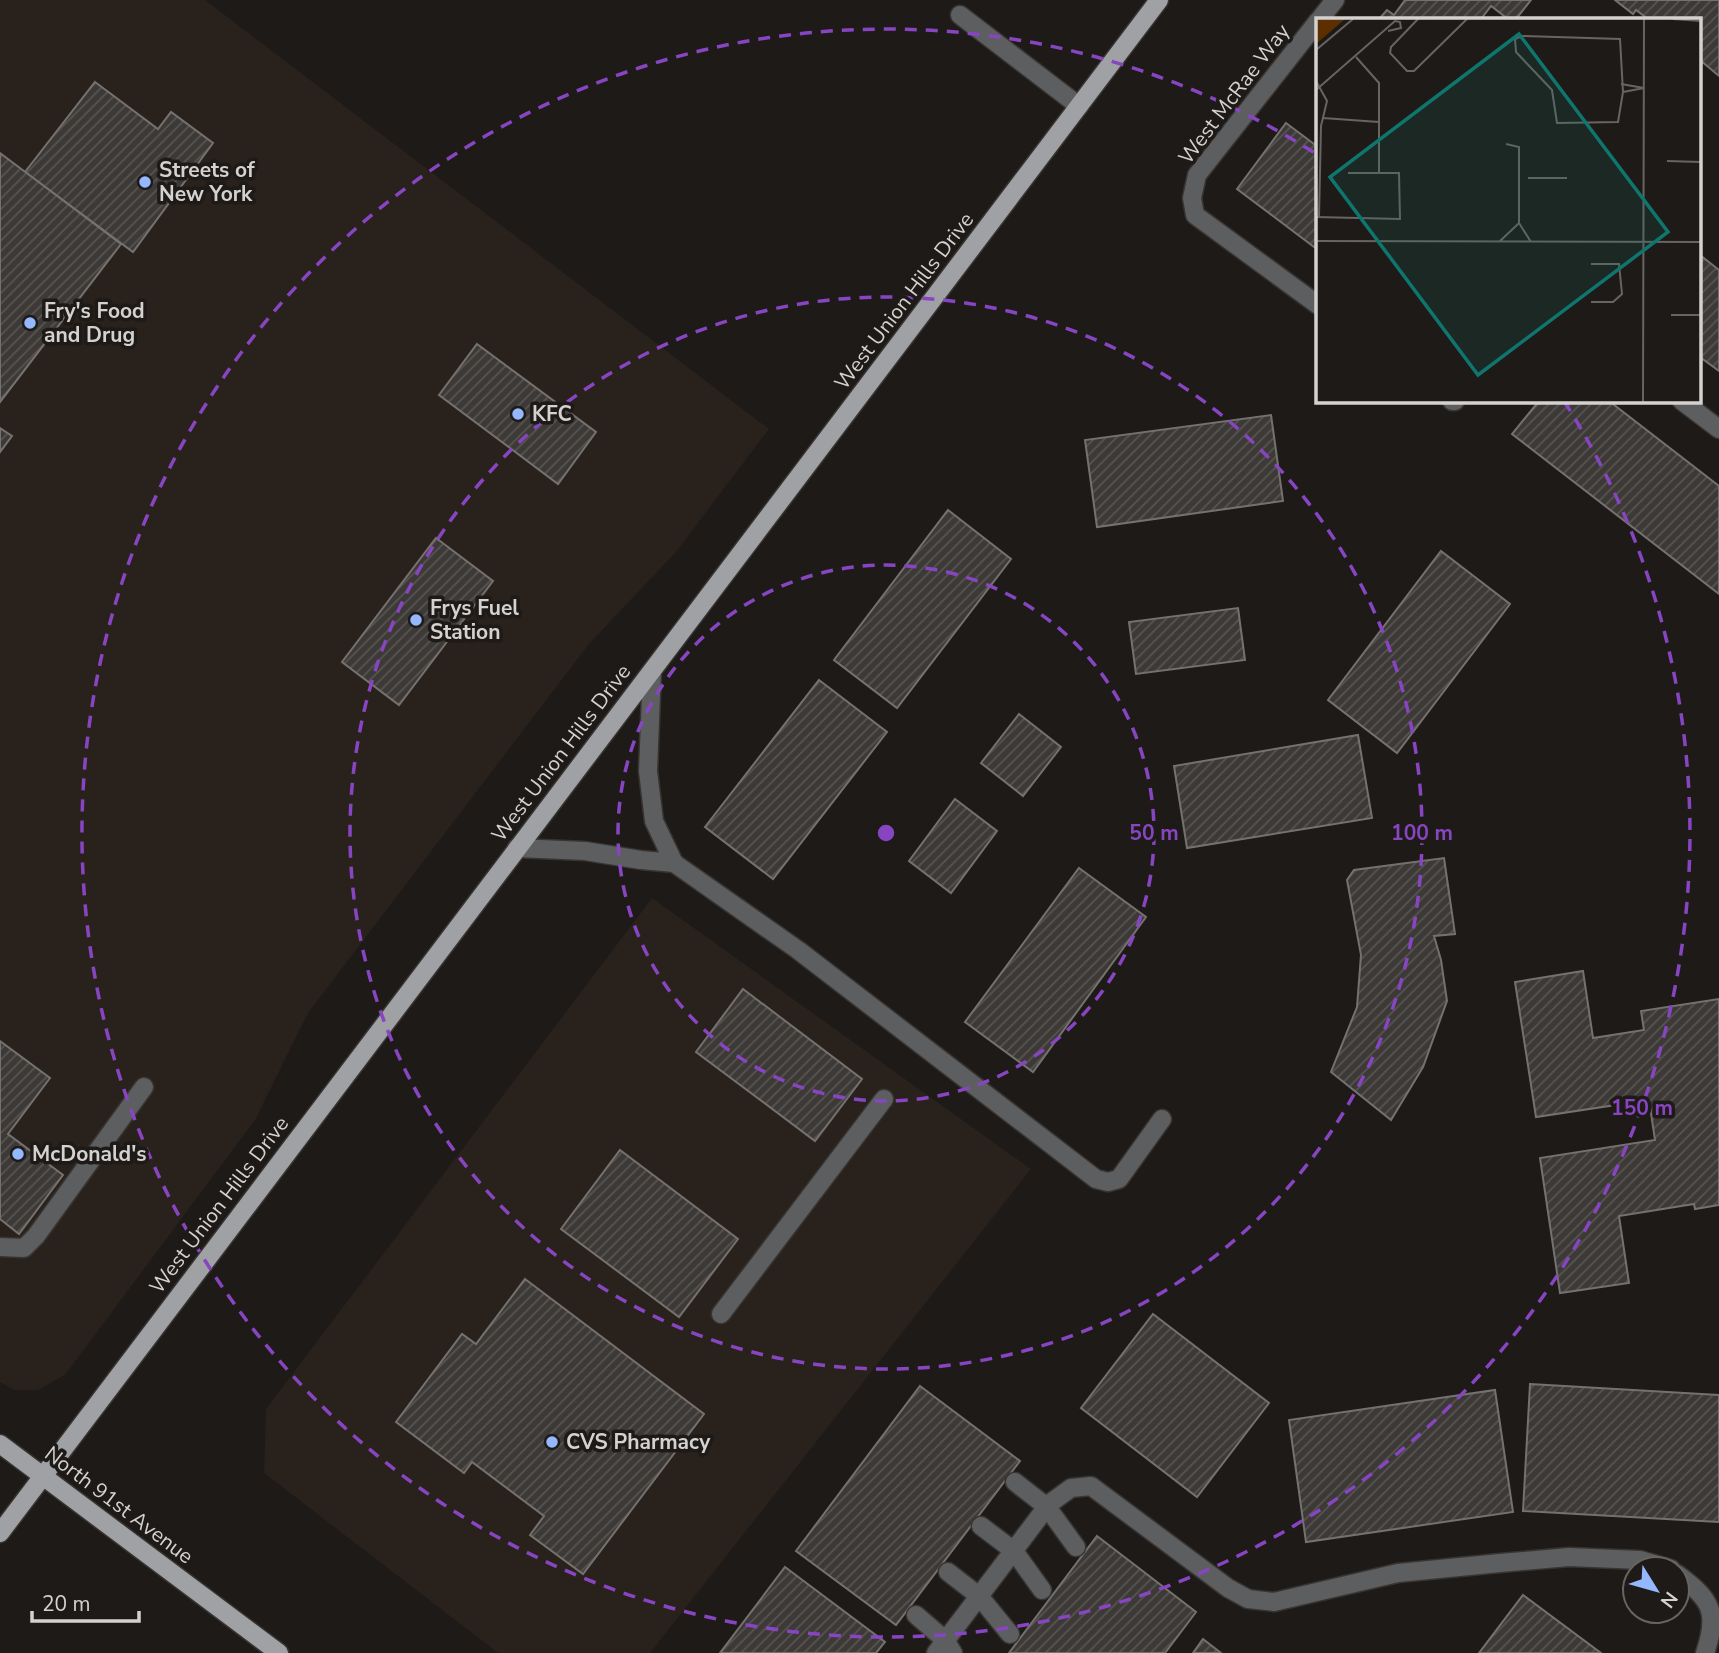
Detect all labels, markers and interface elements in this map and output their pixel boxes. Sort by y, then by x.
street label: West McRae Way [1172,18,1296,170]
inset map [1316,18,1702,402]
place label: Streets of New York [159,156,255,208]
marker: Streets of New York [137,174,153,190]
street label: West Union Hills Drive [828,207,980,395]
place label: Fry's Food and Drug [44,297,145,349]
marker: Fry's Food and Drug [22,315,38,331]
place label: KFC [532,400,572,428]
marker: KFC [510,406,526,422]
place label: Frys Fuel Station [430,594,519,646]
marker: Frys Fuel Station [408,612,424,628]
street label: West Union Hills Drive [485,659,637,847]
text: 50 m [1129,819,1179,847]
text: 100 m [1391,819,1453,847]
centre of rings [874,821,898,845]
text: 150 m [1611,1094,1673,1122]
street label: West Union Hills Drive [143,1111,295,1299]
place label: McDonald's [32,1140,147,1168]
marker: McDonald's [10,1146,26,1162]
place label: CVS Pharmacy [566,1428,711,1456]
marker: CVS Pharmacy [544,1434,560,1450]
street label: North 91st Avenue [39,1440,199,1570]
north arrow [1621,1555,1691,1625]
scale bar [32,1580,138,1624]
text: N [1654,1586,1683,1613]
text: 20 m [42,1590,91,1618]

